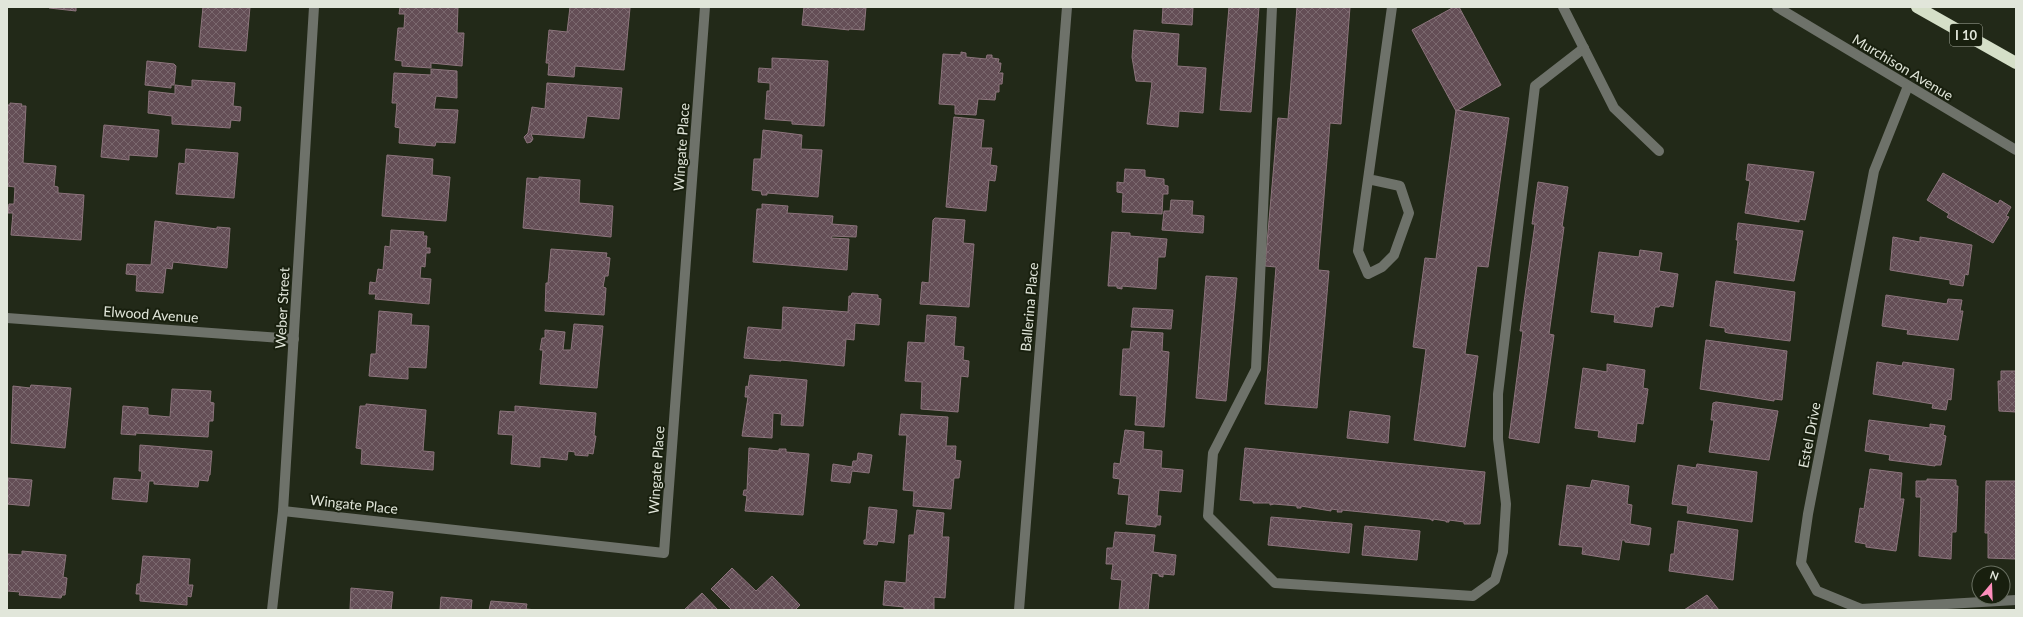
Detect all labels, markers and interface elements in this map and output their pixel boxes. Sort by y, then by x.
road number: I 10 [1950,24,1982,46]
street label: Murchison Avenue [1849,30,1957,104]
street label: Wingate Place [669,102,693,192]
street label: Ballerina Place [1017,262,1041,352]
street label: Weber Street [271,267,293,349]
street label: Elwood Avenue [103,302,199,326]
street label: Estel Drive [1794,401,1824,469]
street label: Wingate Place [644,425,668,515]
street label: Wingate Place [309,491,399,517]
north arrow [1971,565,2011,605]
text: N [1988,568,2001,583]

